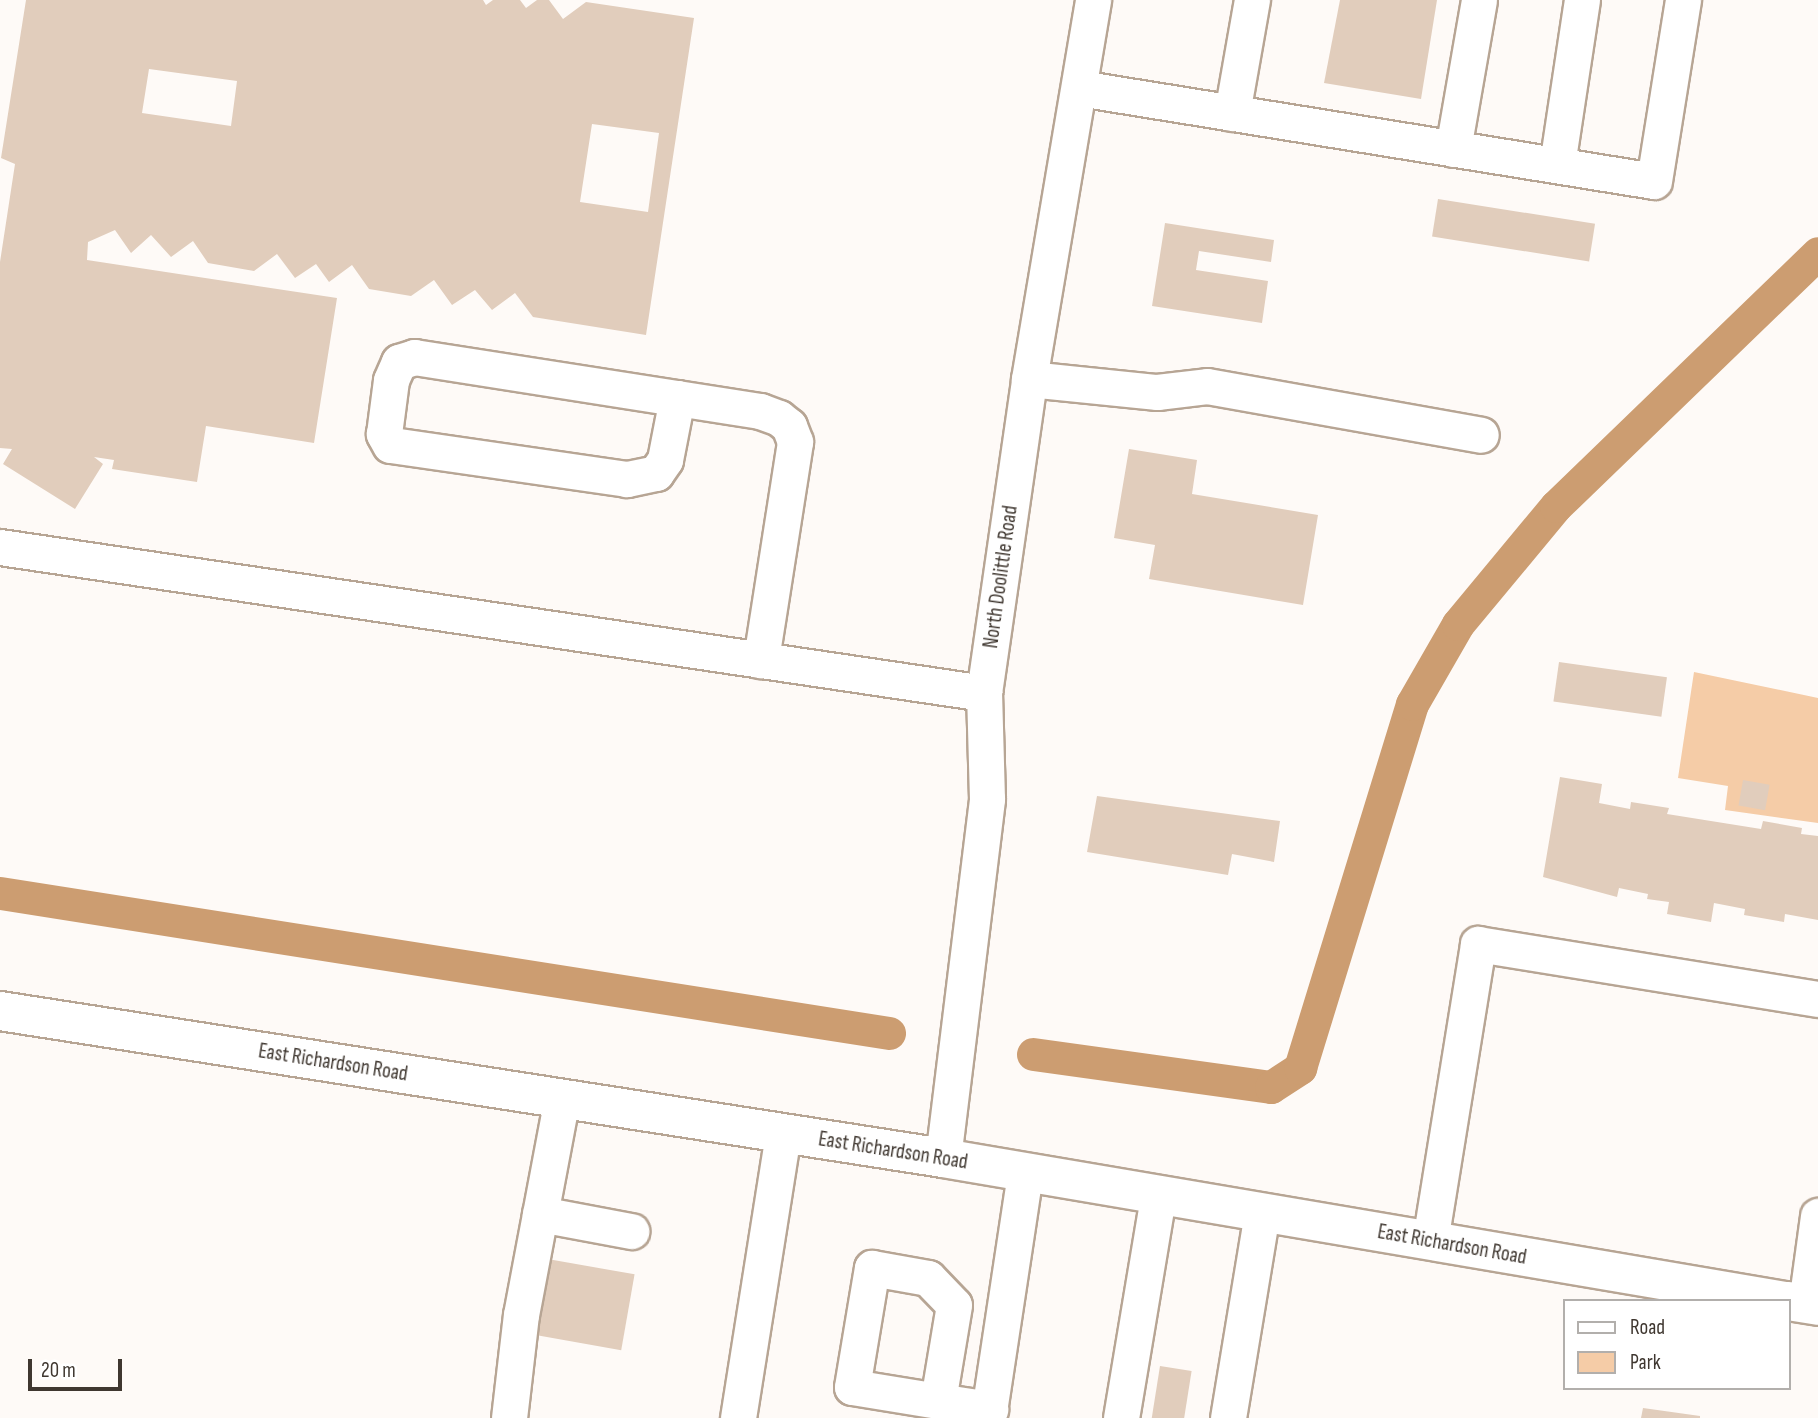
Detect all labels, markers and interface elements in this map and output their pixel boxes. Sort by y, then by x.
street label: North Doolittle Road [979,504,1023,650]
street label: East Richardson Road [257,1039,409,1087]
street label: East Richardson Road [817,1127,969,1175]
street label: East Richardson Road [1376,1219,1528,1271]
legend [1562,1299,1790,1390]
text: Road [1630,1315,1665,1340]
scale bar [32,1344,126,1388]
text: Park [1630,1350,1661,1375]
text: 20 m [41,1358,76,1383]

